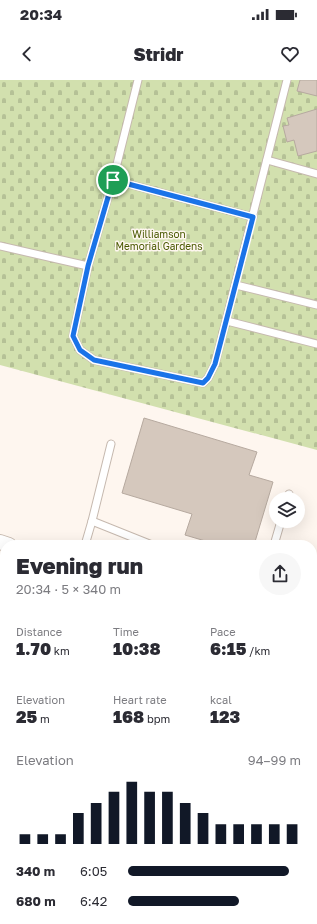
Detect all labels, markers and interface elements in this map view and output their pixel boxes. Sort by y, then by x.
text: 20:34 [20,5,62,23]
icon: back [16,43,38,65]
text: Stridr [134,43,183,65]
icon: heart [279,43,301,65]
pin [96,163,130,197]
icon: arrive [102,169,124,191]
park label: Williamson Memorial Gardens [115,228,203,252]
map controls [269,492,305,528]
button: layers [269,492,305,528]
text: Evening run [16,552,143,579]
button: share [259,553,301,595]
text: 20:34 · 5 × 340 m [16,581,121,597]
text: Distance [16,625,62,638]
text: Time [113,625,139,638]
text: Pace [210,625,236,638]
text: 1.70 [16,638,51,659]
text: 10:38 [113,638,161,659]
text: 6:15 [210,638,246,659]
text: km [51,644,70,657]
text: /km [246,644,270,657]
text: Elevation [16,693,65,706]
text: Heart rate [113,693,167,706]
text: kcal [210,693,232,706]
text: 25 [16,706,37,727]
text: 168 [113,706,144,727]
text: 123 [210,706,240,727]
text: m [37,712,50,725]
text: bpm [144,712,170,725]
text: Elevation [16,752,74,768]
text: 94–99 m [248,752,301,768]
text: 340 m [16,863,55,879]
text: 6:05 [80,863,107,879]
text: 680 m [16,893,56,909]
text: 6:42 [80,893,107,909]

